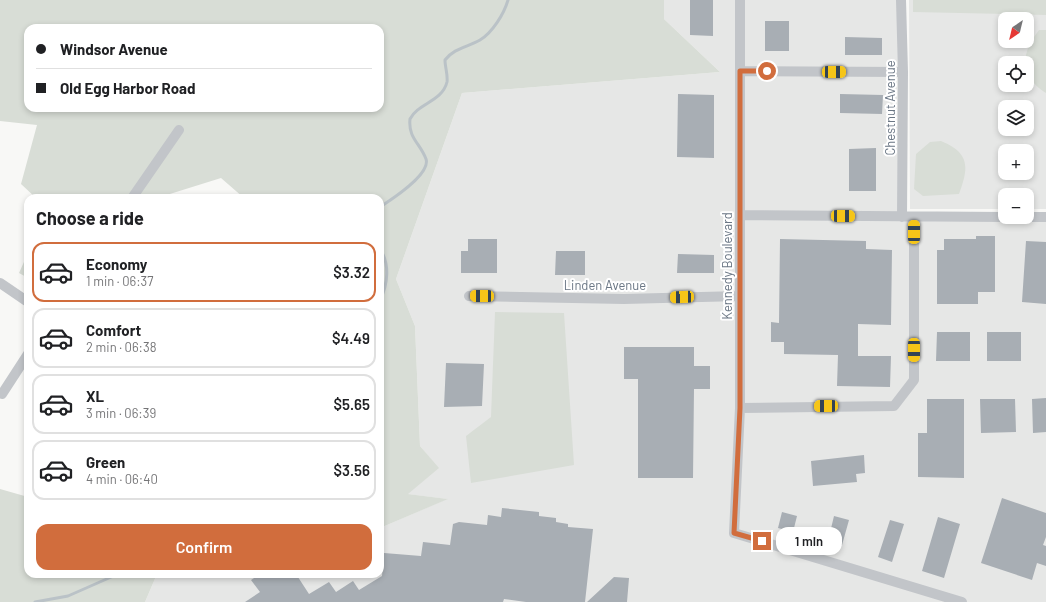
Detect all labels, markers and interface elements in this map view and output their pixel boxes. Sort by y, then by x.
north arrow [998,12,1034,48]
map controls [998,12,1034,224]
text: Windsor Avenue [60,40,168,58]
button: locate [998,56,1034,92]
street label: Chestnut Avenue [882,60,898,156]
route start [758,62,776,80]
car [822,66,846,78]
text: Old Egg Harbor Road [60,79,195,97]
button: layers [998,100,1034,136]
button: + [998,144,1034,180]
button: − [998,188,1034,224]
text: Choose a ride [36,207,144,229]
car [831,210,855,222]
street label: Kennedy Boulevard [719,212,735,320]
car [908,220,920,244]
icon: car [38,254,74,290]
text: Economy [86,255,147,273]
text: $3.32 [333,263,370,281]
text: 1 min · 06:37 [86,273,153,289]
street label: Linden Avenue [564,277,646,293]
car [470,290,494,302]
car [670,291,694,303]
icon: car [38,320,74,356]
text: Comfort [86,321,141,339]
text: $4.49 [332,329,370,347]
car [908,338,920,362]
text: 2 min · 06:38 [86,339,157,355]
icon: car [38,386,74,422]
text: XL [86,387,104,405]
text: $5.65 [334,395,370,413]
car [814,400,838,412]
text: 3 min · 06:39 [86,405,156,421]
icon: car [38,452,74,488]
text: Green [86,453,125,471]
text: $3.56 [334,461,370,479]
text: 4 min · 06:40 [86,471,158,487]
button: Confirm [36,524,372,570]
callout: 1 min [776,527,842,555]
route end [753,532,771,550]
text: 1 min [795,533,823,549]

